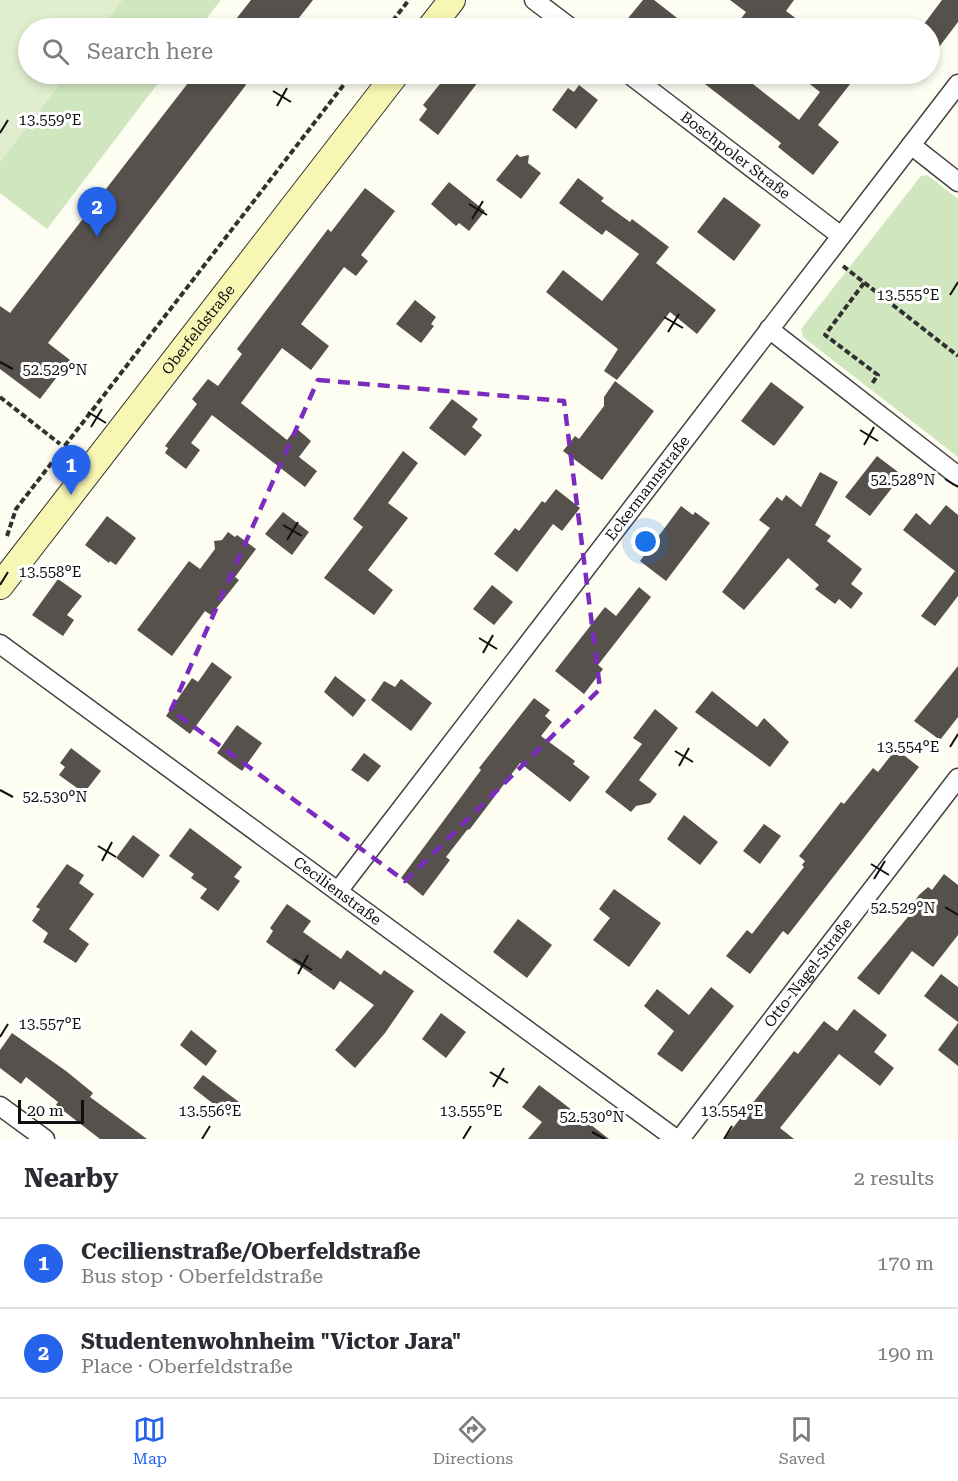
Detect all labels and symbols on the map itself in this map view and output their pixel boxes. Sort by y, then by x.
street label: Boschpoler Straße [677,108,794,203]
text: 13.559°E [19,111,81,129]
pin: 2 [78,188,116,237]
street label: Oberfeldstraße [158,281,239,378]
text: 13.555°E [877,286,939,304]
text: 52.529°N [22,361,88,379]
street label: Eckermannstraße [602,432,693,544]
pin: 1 [52,446,90,495]
text: 52.528°N [870,471,936,489]
your location [631,527,660,556]
text: 13.558°E [19,563,81,581]
text: 13.554°E [877,738,939,756]
text: 52.530°N [22,788,88,806]
street label: Cecilienstraße [290,853,385,929]
text: 52.529°N [870,899,936,917]
street label: Otto-Nagel-Straße [760,914,856,1031]
text: 13.557°E [19,1015,81,1033]
scale bar [18,1097,84,1124]
text: 13.556°E [179,1102,241,1120]
text: 13.555°E [440,1102,502,1120]
text: 13.554°E [701,1102,763,1120]
text: 52.530°N [559,1108,625,1126]

